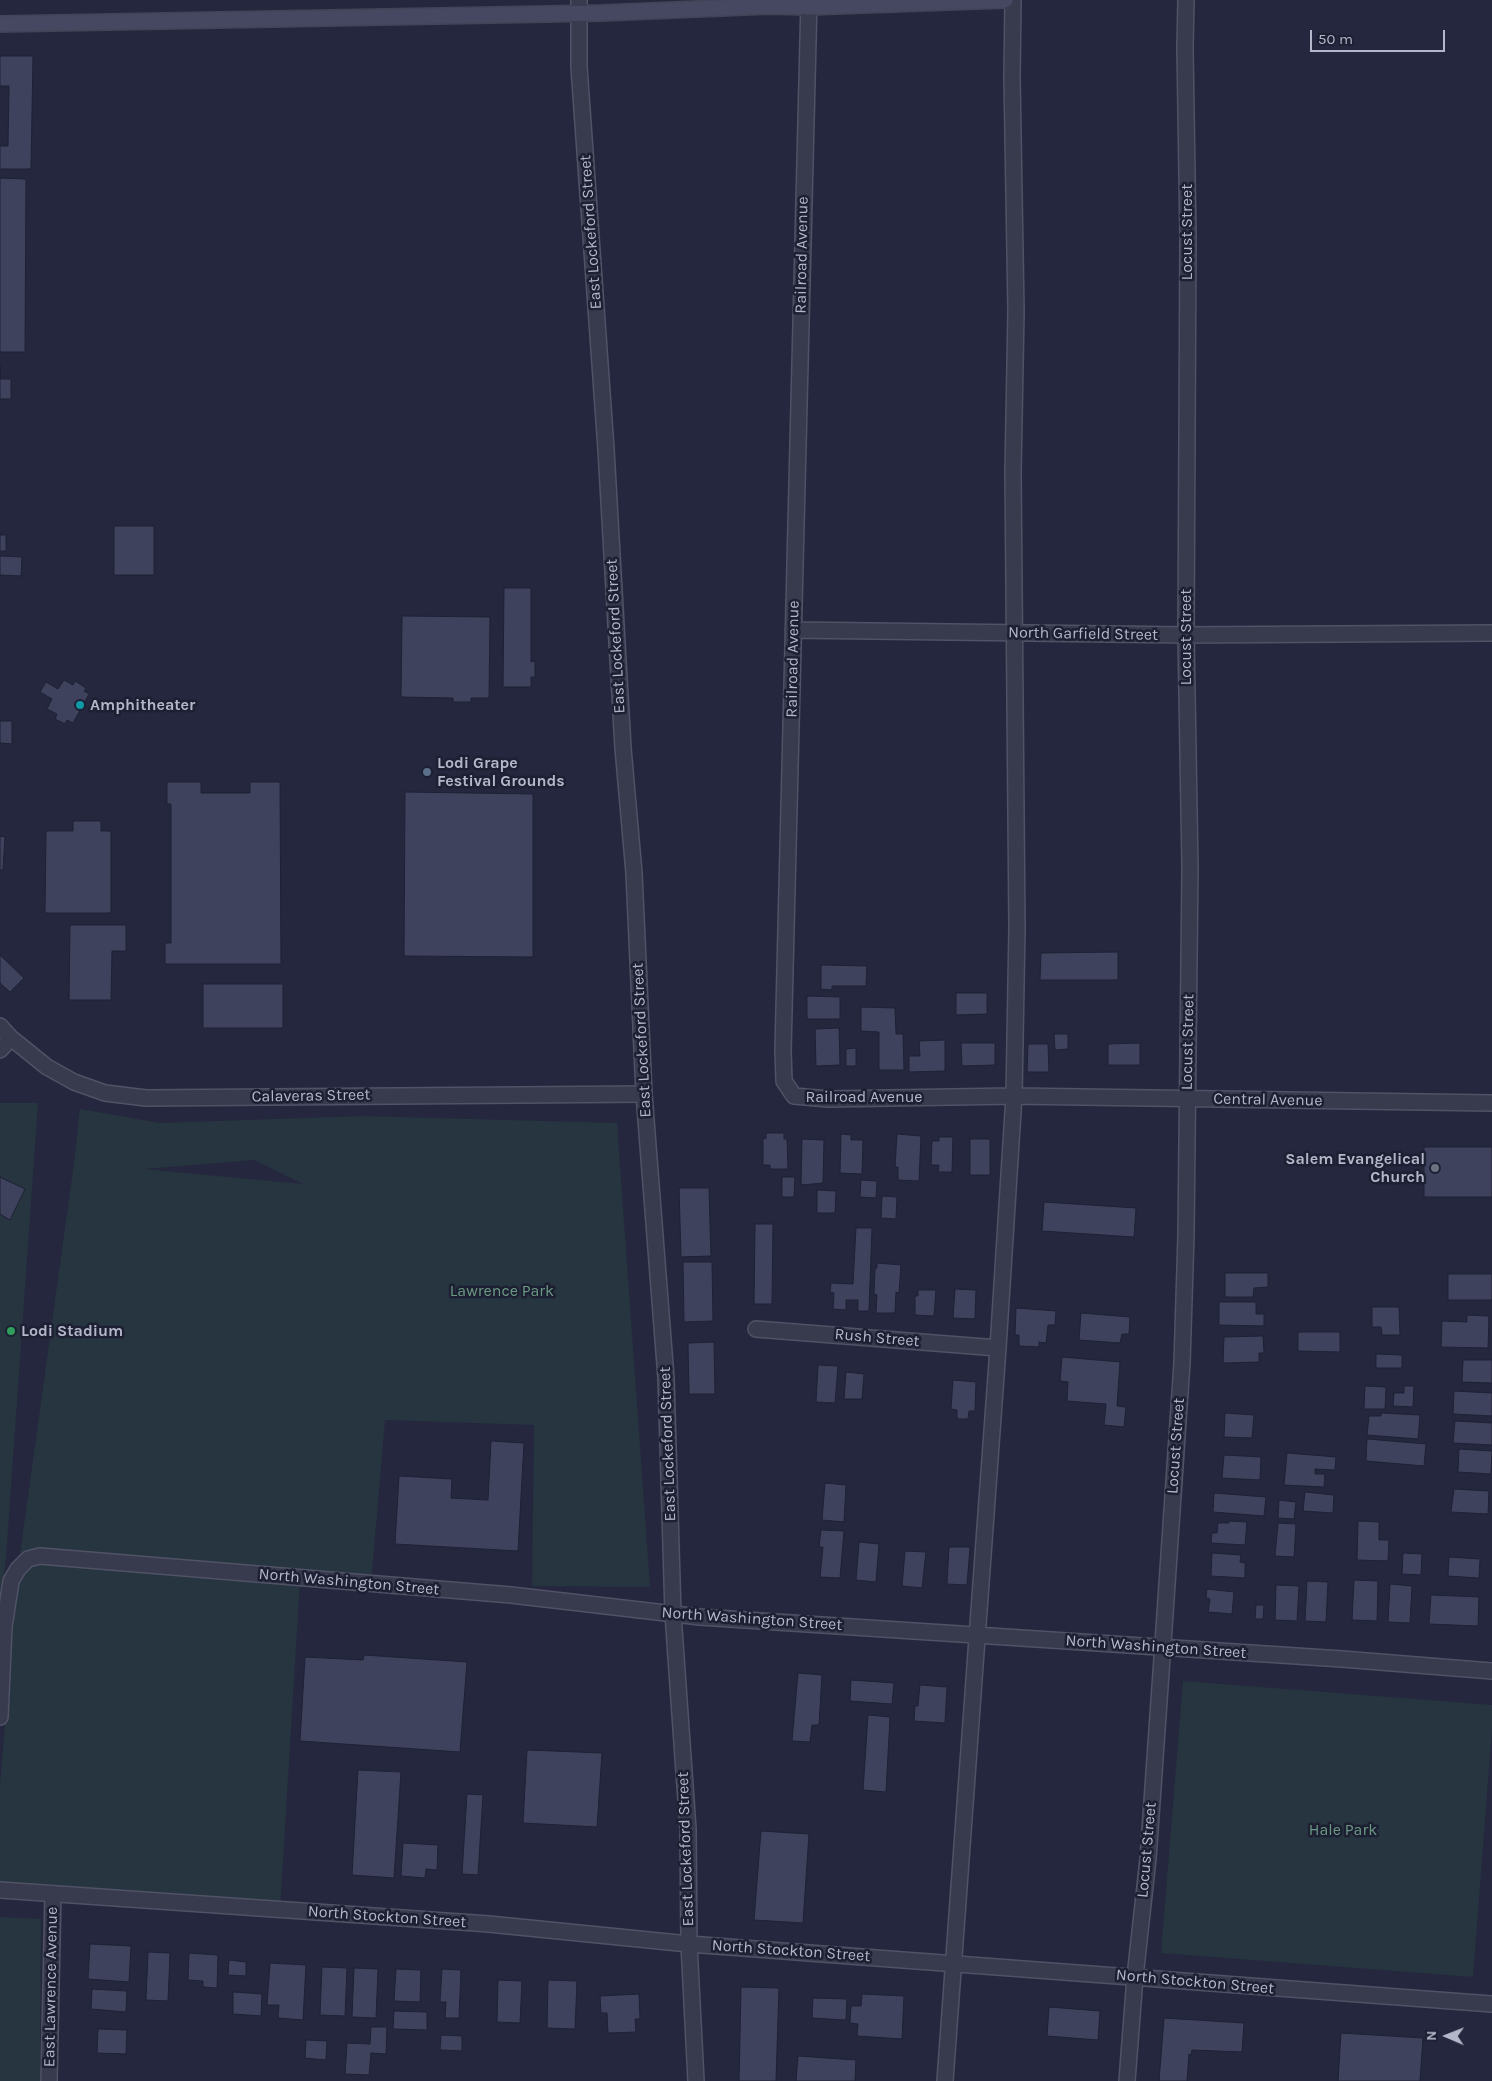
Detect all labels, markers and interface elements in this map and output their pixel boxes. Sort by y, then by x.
scale bar [1312,20,1447,52]
text: 50 m [1318,30,1353,48]
street label: East Lockeford Street [576,154,606,310]
street label: Locust Street [1177,184,1197,280]
street label: Railroad Avenue [791,196,813,314]
street label: East Lockeford Street [602,558,630,714]
street label: Locust Street [1176,589,1196,685]
street label: Railroad Avenue [782,600,804,718]
street label: North Garfield Street [1008,623,1158,645]
place label: Amphitheater [90,695,195,715]
marker: Amphitheater [74,699,86,711]
place label: Lodi Grape Festival Grounds [437,753,565,791]
marker: Lodi Grape Festival Grounds [421,766,433,778]
street label: East Lockeford Street [628,962,656,1118]
street label: Locust Street [1178,994,1198,1090]
street label: Calaveras Street [251,1085,371,1107]
street label: Railroad Avenue [805,1087,923,1107]
street label: Central Avenue [1213,1089,1323,1111]
place label: Salem Evangelical Church [1285,1149,1425,1187]
marker: Salem Evangelical Church [1429,1162,1441,1174]
park label: Lawrence Park [450,1281,554,1301]
place label: Lodi Stadium [21,1321,123,1341]
marker: Lodi Stadium [5,1325,17,1337]
street label: Rush Street [834,1325,920,1351]
street label: East Lockeford Street [656,1366,680,1522]
street label: Locust Street [1163,1397,1189,1495]
street label: North Washington Street [258,1565,440,1599]
street label: North Washington Street [661,1603,843,1635]
street label: North Washington Street [1065,1631,1247,1663]
street label: East Lockeford Street [674,1771,698,1927]
street label: Locust Street [1133,1801,1161,1899]
park label: Hale Park [1309,1820,1377,1840]
street label: North Stockton Street [307,1902,467,1932]
street label: East Lawrence Avenue [40,1907,62,2067]
street label: North Stockton Street [711,1936,871,1966]
street label: North Stockton Street [1115,1966,1275,1998]
north arrow [1422,2011,1472,2061]
text: N [1423,2031,1440,2041]

